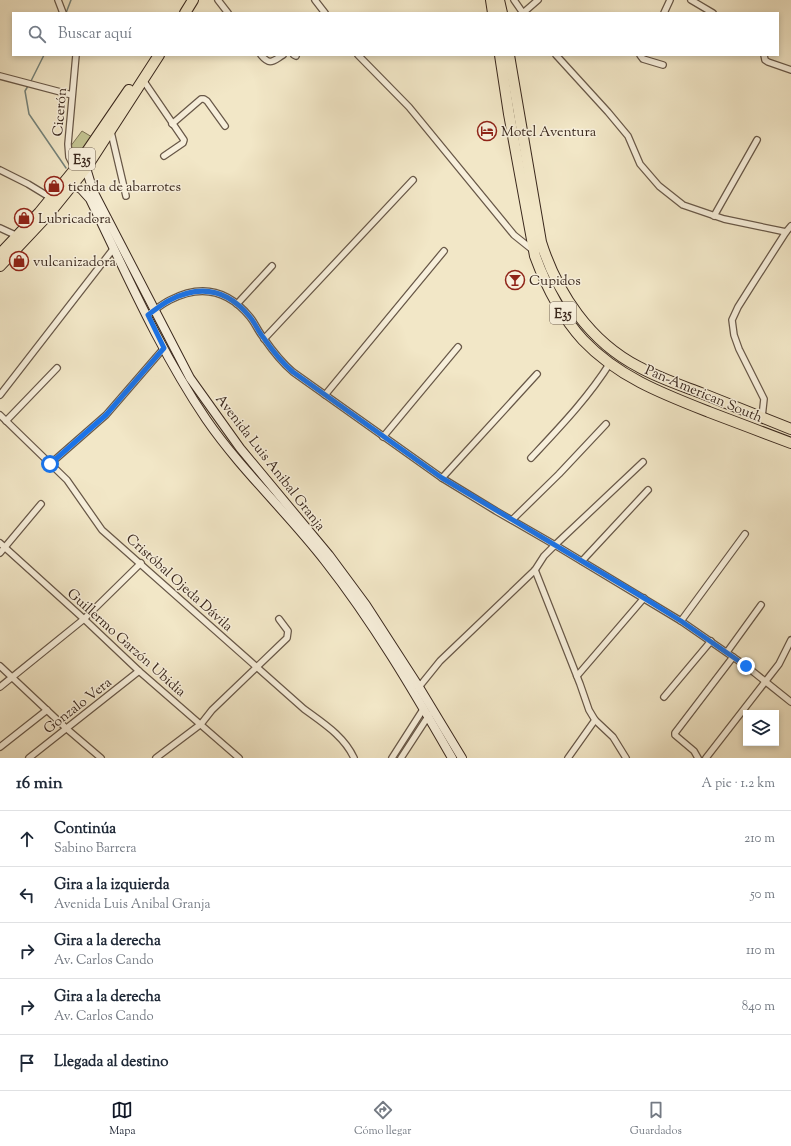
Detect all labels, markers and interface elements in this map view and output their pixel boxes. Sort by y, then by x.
search box [12,12,779,56]
icon: search [26,23,48,45]
text: Buscar aquí [58,24,132,45]
street label: Cicerón [49,87,73,137]
hotel icon: Motel Aventura [476,120,498,142]
place label: Motel Aventura [501,123,597,143]
road number: E35 [69,148,95,170]
shop icon: tienda de abarrotes [43,175,65,197]
place label: tienda de abarrotes [68,178,181,198]
shop icon: Lubricadora [13,207,35,229]
place label: Lubricadora [38,210,111,230]
shop icon: vulcanizadora [8,250,30,272]
place label: vulcanizadora [33,253,116,273]
bar icon: Cupidos [504,269,526,291]
place label: Cupidos [529,272,581,292]
road number: E35 [550,302,576,324]
street label: Pan-American South [641,361,765,429]
street label: Avenida Luis Anibal Granja [210,391,330,536]
route start [41,455,59,473]
street label: Cristóbal Ojeda Dávila [121,530,237,637]
street label: Guillermo Garzón Ubidia [62,585,190,703]
route end [737,657,755,675]
street label: Gonzalo Vera [40,673,117,740]
map controls [743,710,779,746]
button: layers [743,710,779,746]
text: 16 min [16,772,63,796]
text: A pie · 1.2 km [702,775,775,793]
text: Continúa [54,819,116,840]
icon: ahead [16,828,38,850]
text: 210 m [744,830,775,848]
text: Sabino Barrera [54,840,137,858]
text: Gira a la izquierda [54,875,170,896]
icon: left [16,884,38,906]
text: 50 m [750,886,775,904]
text: Avenida Luis Anibal Granja [54,896,211,914]
text: Gira a la derecha [54,931,161,952]
icon: right [16,940,38,962]
text: 110 m [746,942,775,960]
text: Av. Carlos Cando [54,952,154,970]
text: Gira a la derecha [54,987,161,1008]
icon: right [16,996,38,1018]
text: 840 m [742,998,775,1016]
text: Av. Carlos Cando [54,1008,154,1026]
icon: arrive [16,1052,38,1074]
text: Llegada al destino [54,1052,169,1073]
tab: Mapa [109,1099,135,1139]
tab: Cómo llegar [354,1099,411,1139]
tab: Guardados [630,1099,682,1139]

